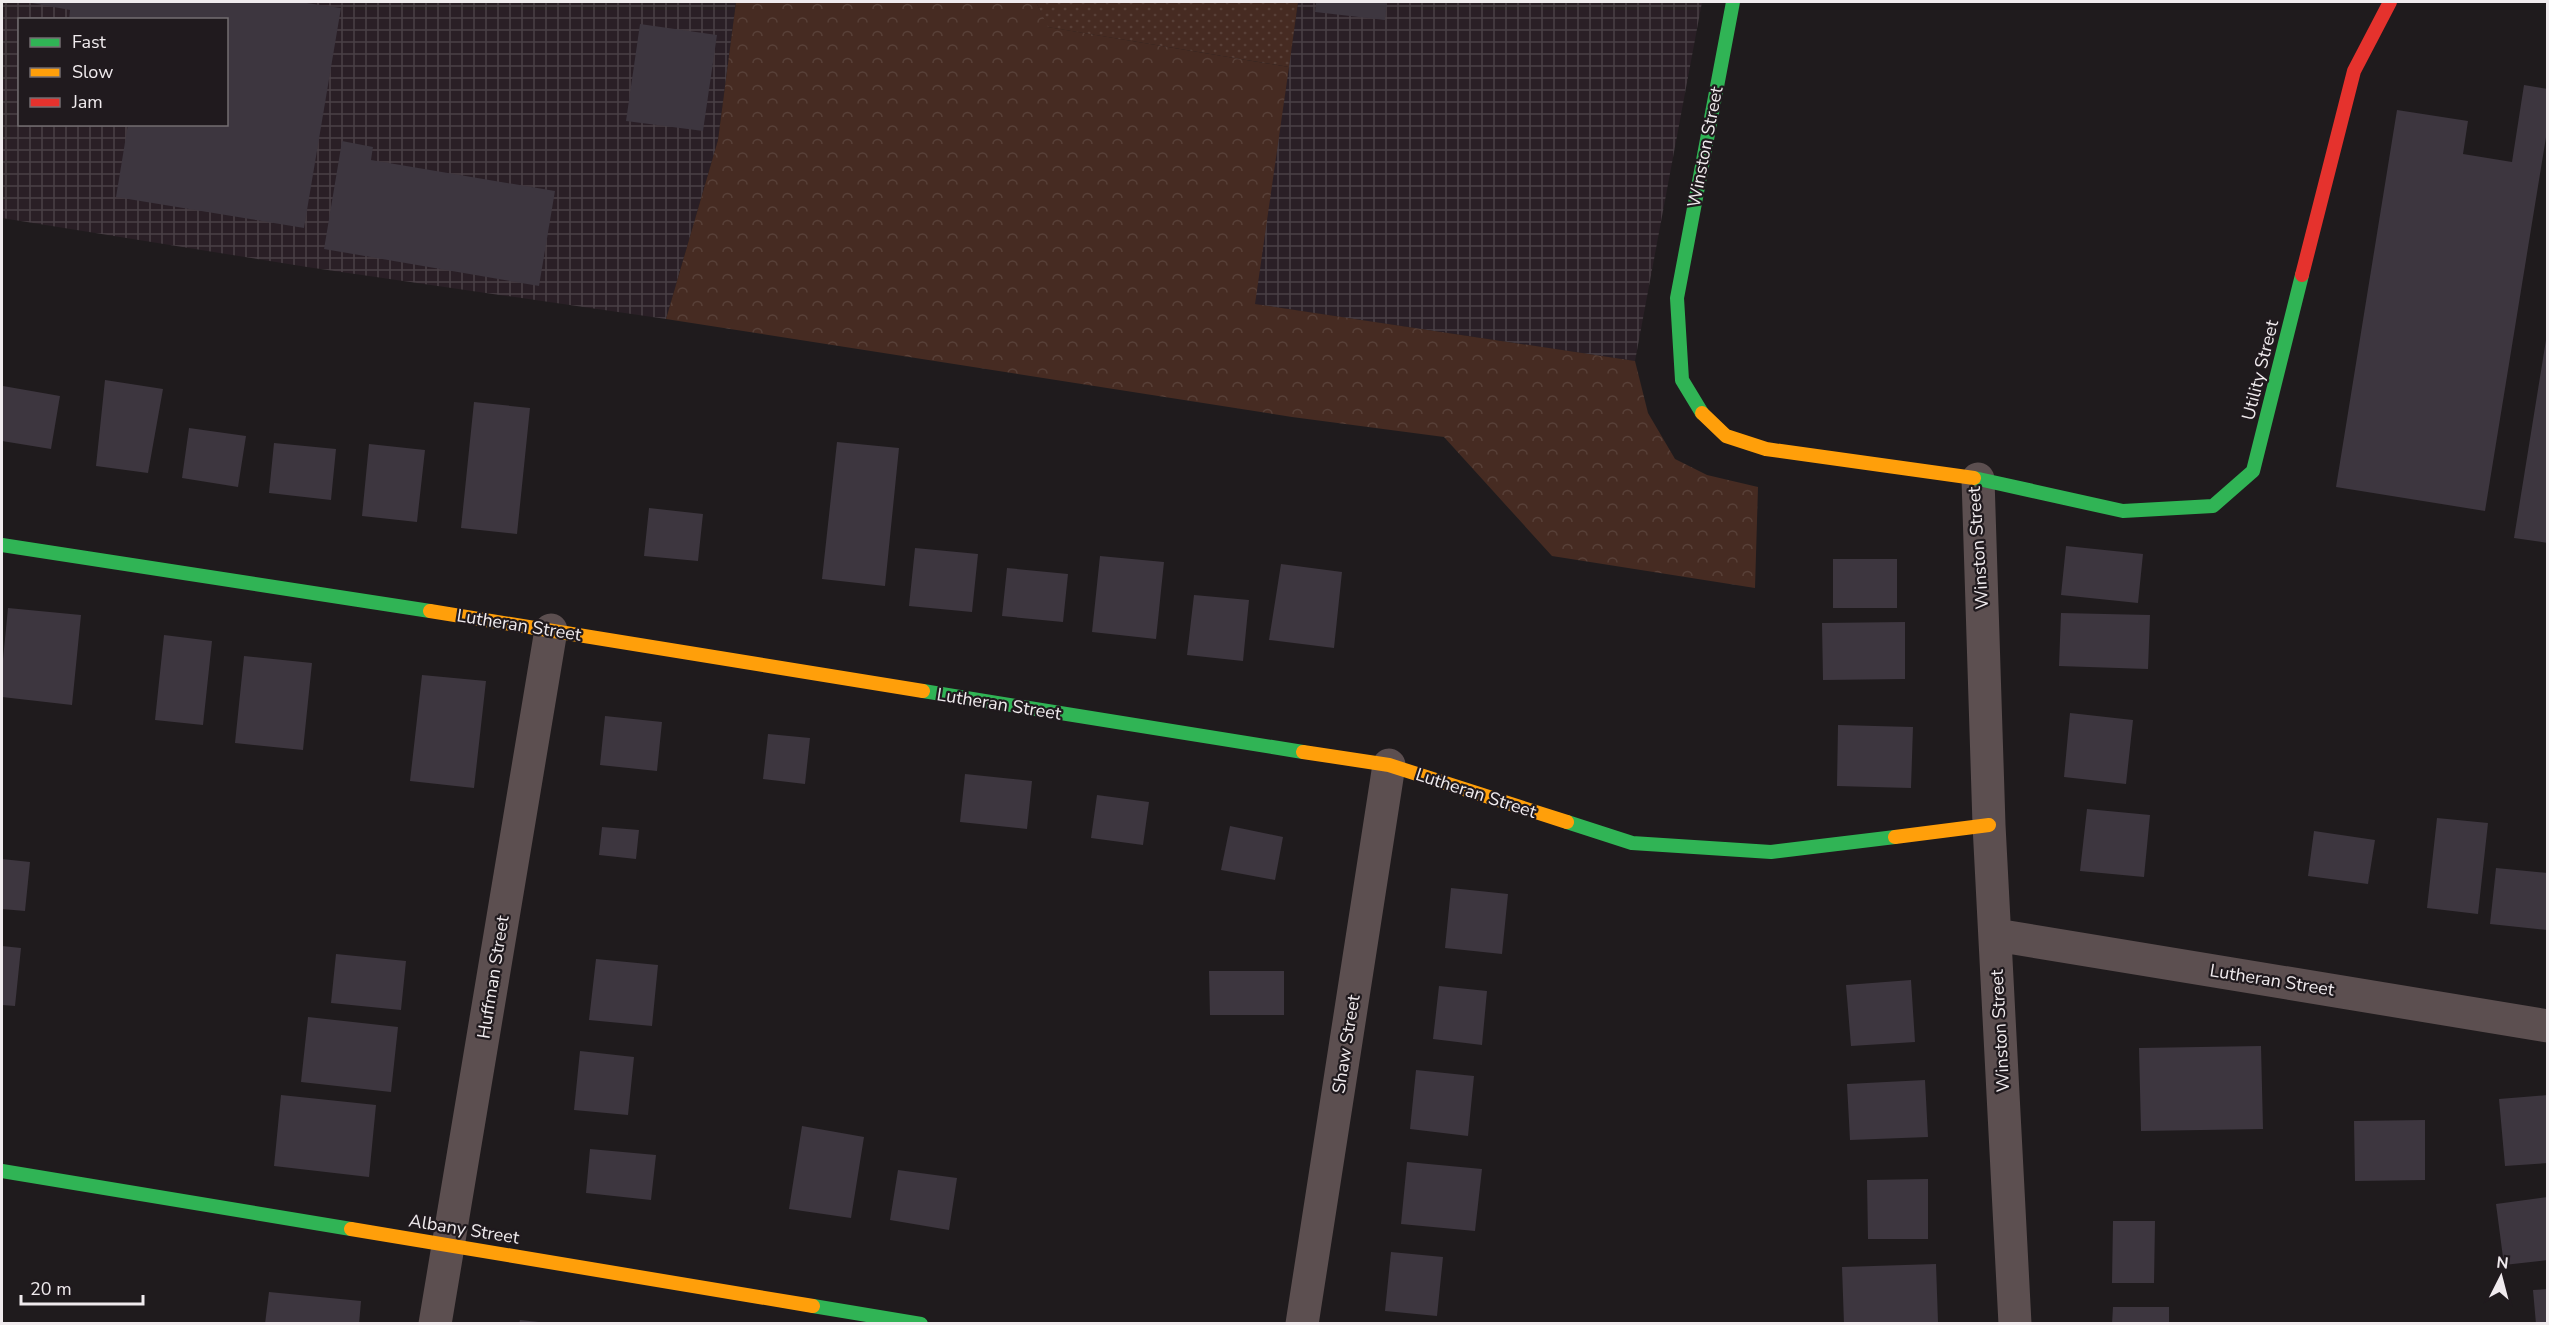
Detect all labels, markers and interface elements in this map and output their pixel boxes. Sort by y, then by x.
legend [18,18,228,126]
text: Fast [72,30,107,54]
text: Slow [72,60,113,84]
street label: Winston Street [1681,84,1729,210]
text: Jam [71,90,103,114]
street label: Utility Street [2236,317,2284,423]
street label: Winston Street [1962,485,1994,610]
street label: Lutheran Street [455,603,584,647]
street label: Lutheran Street [935,682,1064,726]
street label: Lutheran Street [1413,762,1540,824]
street label: Huffman Street [471,913,515,1040]
street label: Lutheran Street [2208,958,2337,1002]
street label: Winston Street [1985,968,2015,1093]
street label: Shaw Street [1326,992,1366,1095]
street label: Albany Street [407,1208,522,1250]
north arrow [2471,1247,2531,1307]
text: N [2495,1252,2510,1275]
scale bar [21,1268,142,1306]
text: 20 m [30,1277,72,1301]

